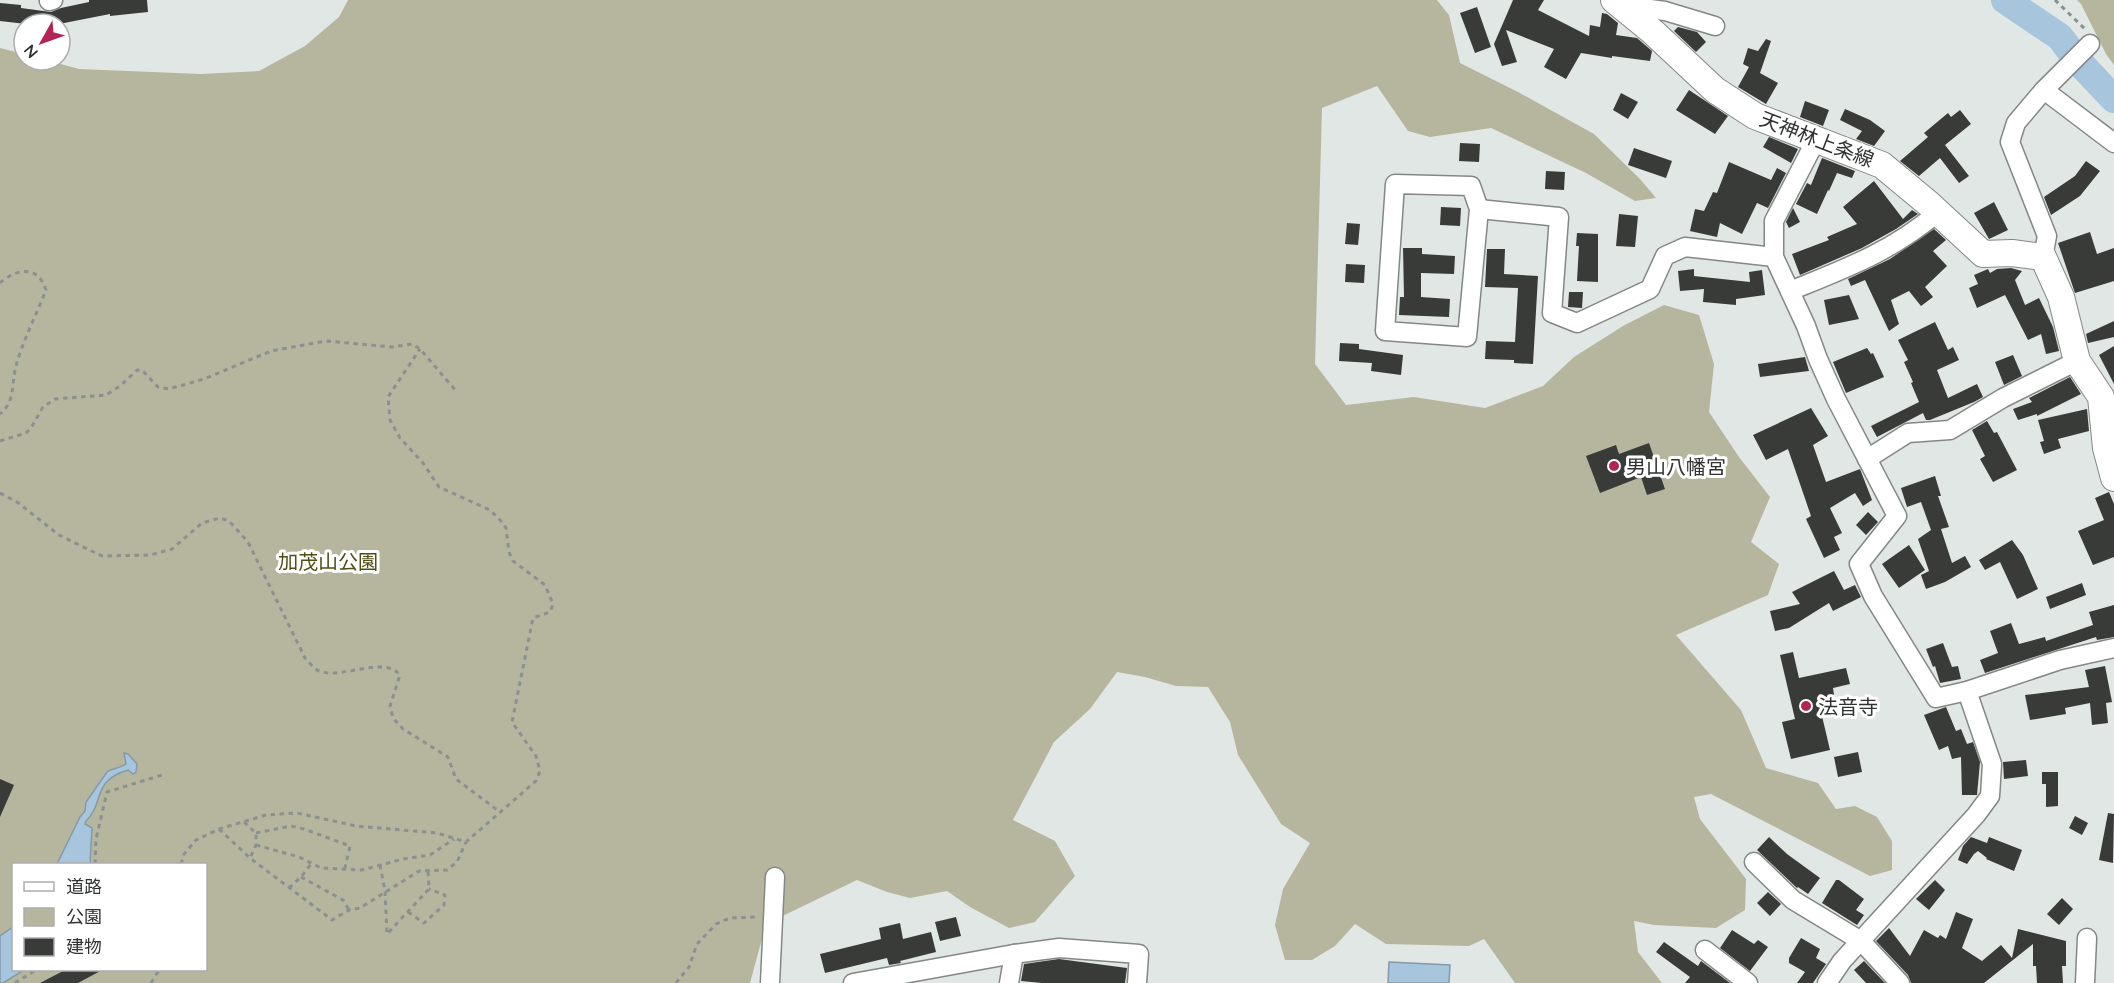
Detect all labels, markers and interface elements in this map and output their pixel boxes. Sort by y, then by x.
north arrow [12,12,72,72]
text: N [19,41,42,63]
street label: 天神林上条線 [1757,106,1877,172]
place label: 男山八幡宮 [1626,454,1726,479]
marker: 男山八幡宮 [1607,459,1621,473]
park label: 加茂山公園 [278,549,378,574]
place label: 法音寺 [1818,694,1878,719]
marker: 法音寺 [1799,699,1813,713]
legend [12,863,207,971]
text: 道路 [66,875,102,898]
text: 公園 [66,905,102,928]
text: 建物 [66,935,102,958]

